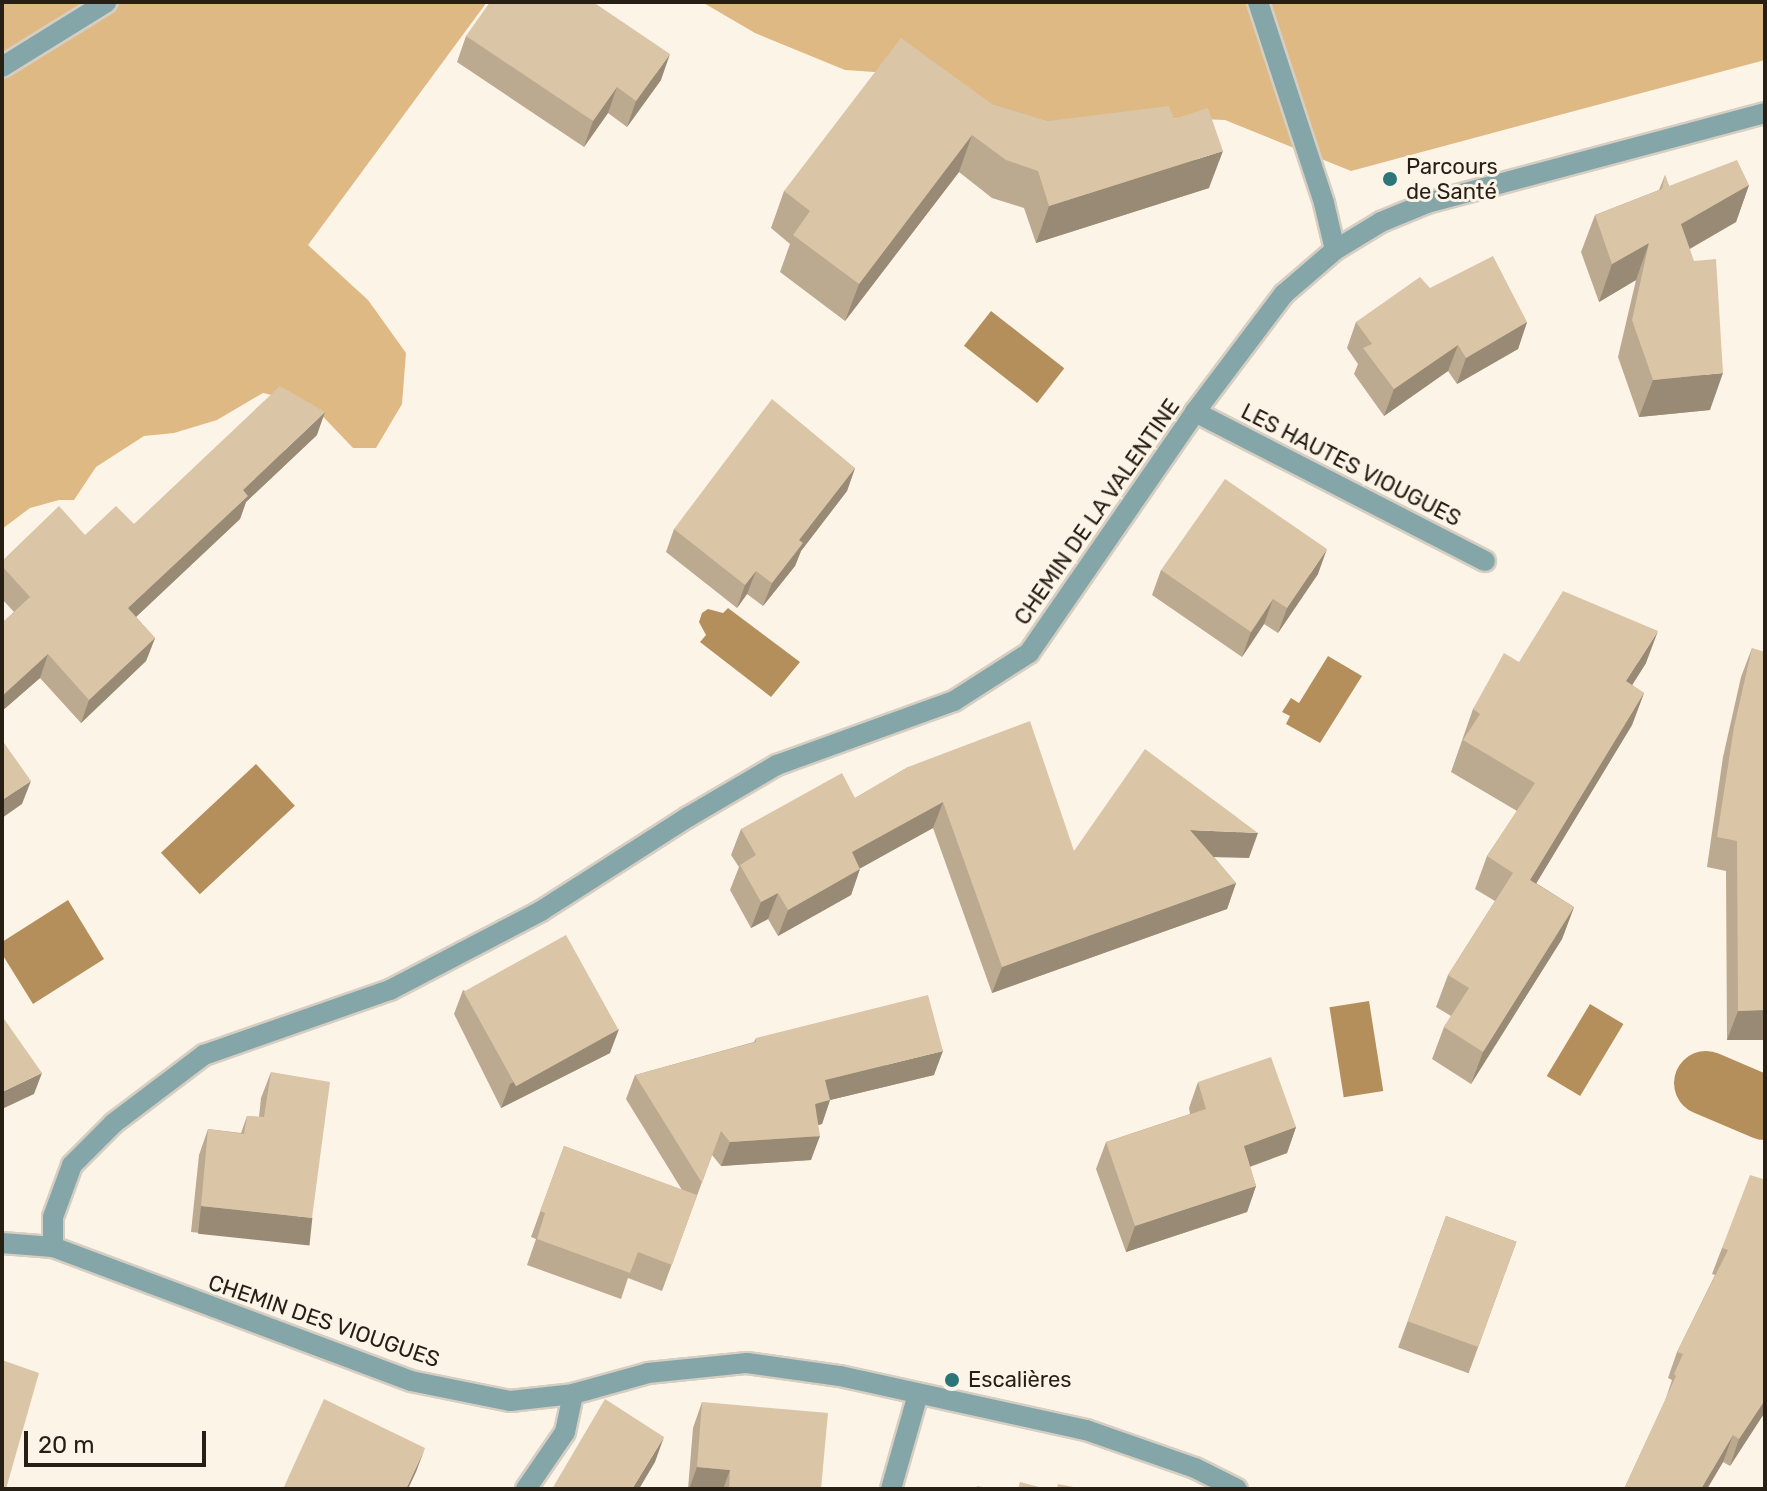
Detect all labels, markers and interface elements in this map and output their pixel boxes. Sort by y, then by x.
place label: Parcours de Santé [1406,153,1498,204]
marker: Parcours de Santé [1381,170,1399,188]
street label: CHEMIN DE LA VALENTINE [1009,394,1185,630]
street label: LES HAUTES VIOUGUES [1236,398,1466,532]
street label: CHEMIN DES VIOUGUES [205,1269,443,1373]
place label: Escalières [968,1367,1072,1393]
marker: Escalières [943,1371,961,1389]
scale bar [28,1415,210,1465]
text: 20 m [38,1431,95,1459]

